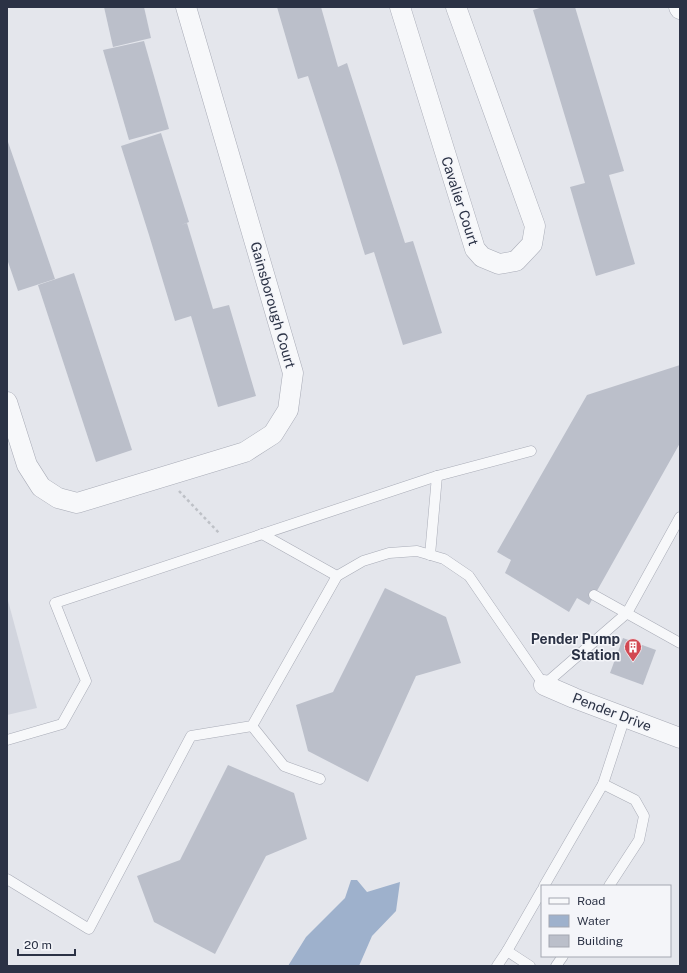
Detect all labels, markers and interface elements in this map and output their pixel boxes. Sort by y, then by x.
street label: Cavalier Court [438,155,482,247]
street label: Gainsborough Court [247,240,299,370]
place label: Pender Pump Station [531,631,620,663]
building icon: Pender Pump Station [623,637,643,662]
street label: Pender Drive [570,690,654,734]
legend [541,885,671,957]
text: Road [577,894,605,908]
text: Water [577,914,611,928]
scale bar [18,931,75,957]
text: Building [577,934,623,948]
text: 20 m [24,938,52,952]

